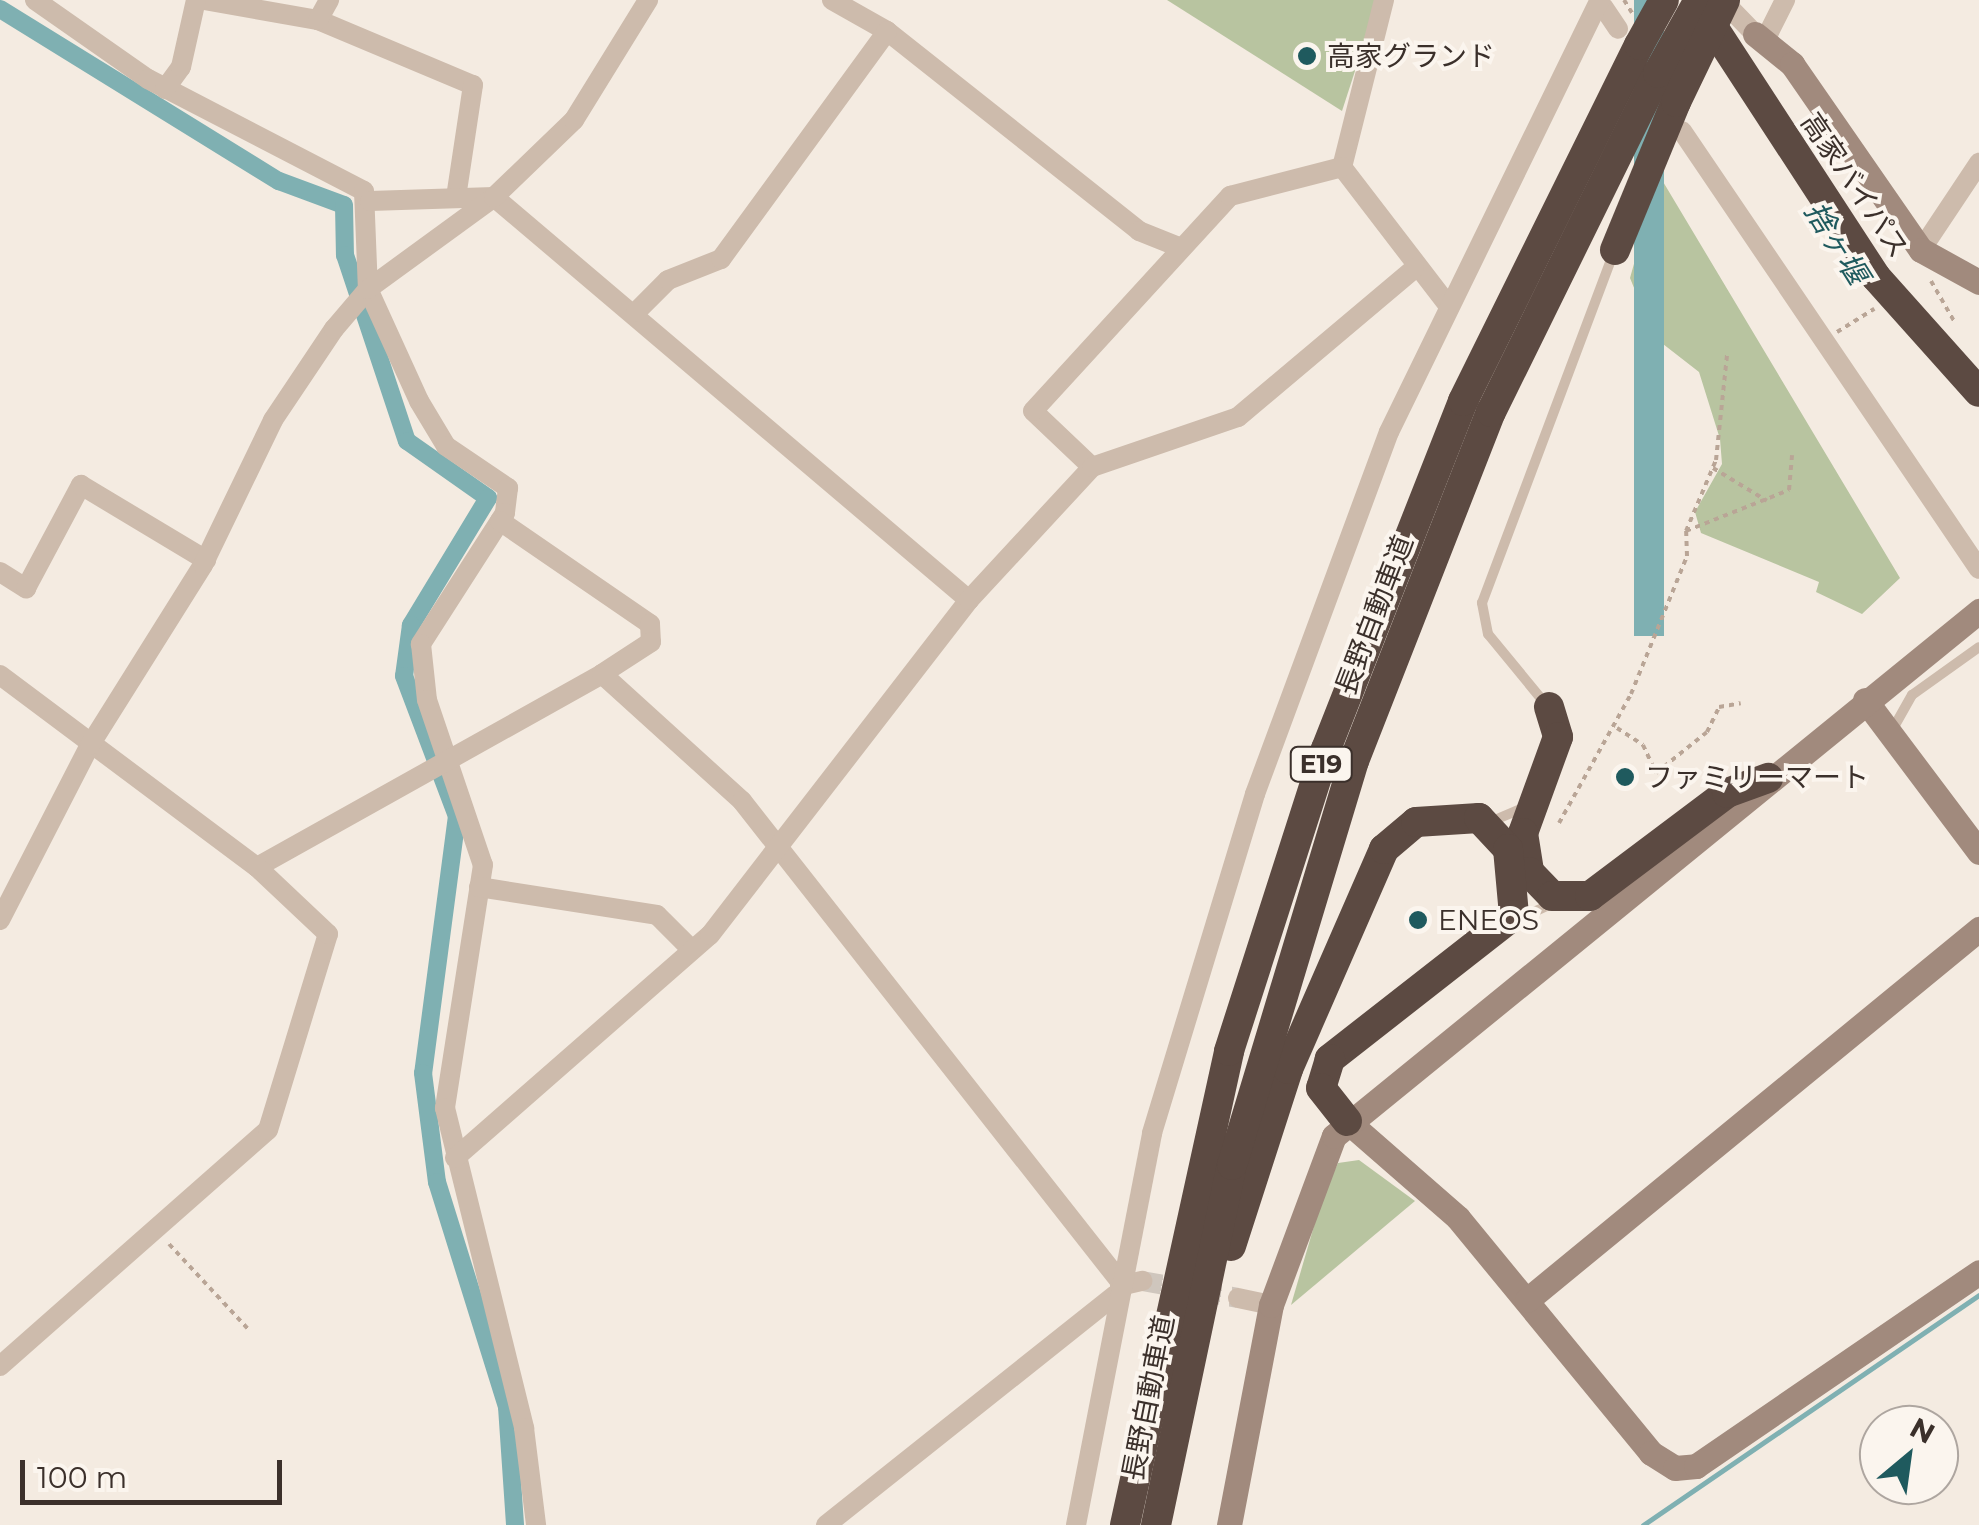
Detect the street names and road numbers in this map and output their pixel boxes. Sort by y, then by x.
street label: 高家バイパス [1794,106,1916,264]
street label: 長野自動車道 [1328,531,1420,699]
road number: E19 [1288,744,1354,784]
street label: 長野自動車道 [1115,1312,1181,1484]

